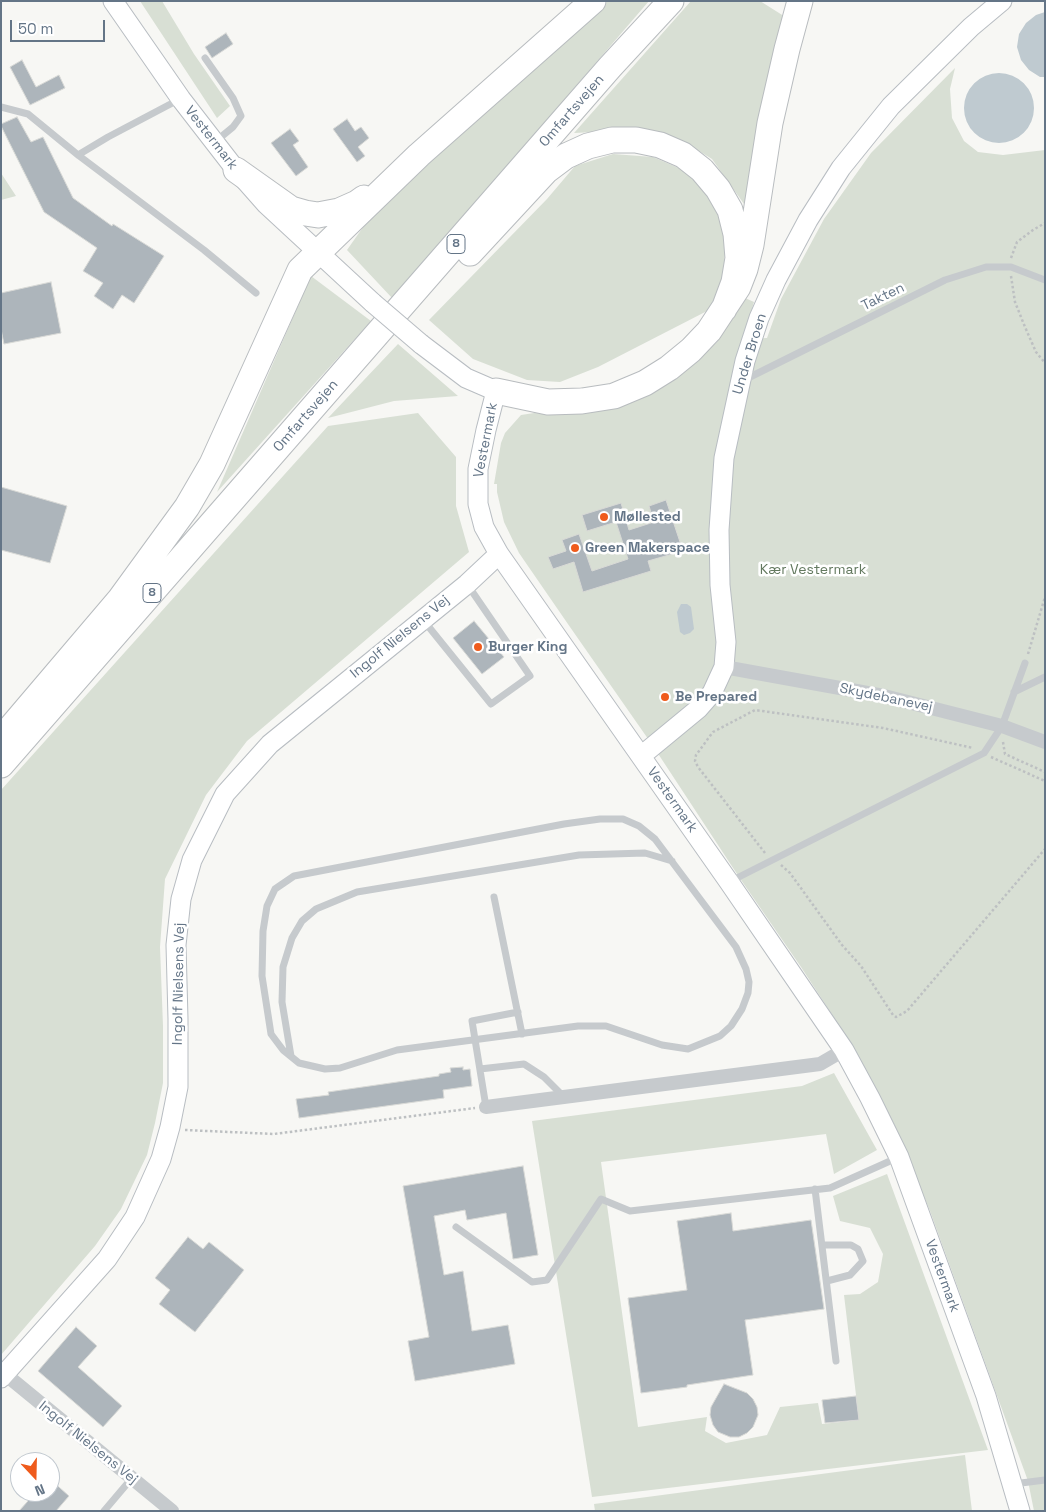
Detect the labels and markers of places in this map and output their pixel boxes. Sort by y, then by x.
place label: Møllested [614,509,681,525]
marker: Møllested [598,511,610,523]
place label: Green Makerspace [585,540,710,556]
marker: Green Makerspace [569,542,581,554]
place label: Burger King [488,639,567,655]
marker: Burger King [472,641,484,653]
place label: Be Prepared [675,689,757,705]
marker: Be Prepared [659,691,671,703]

